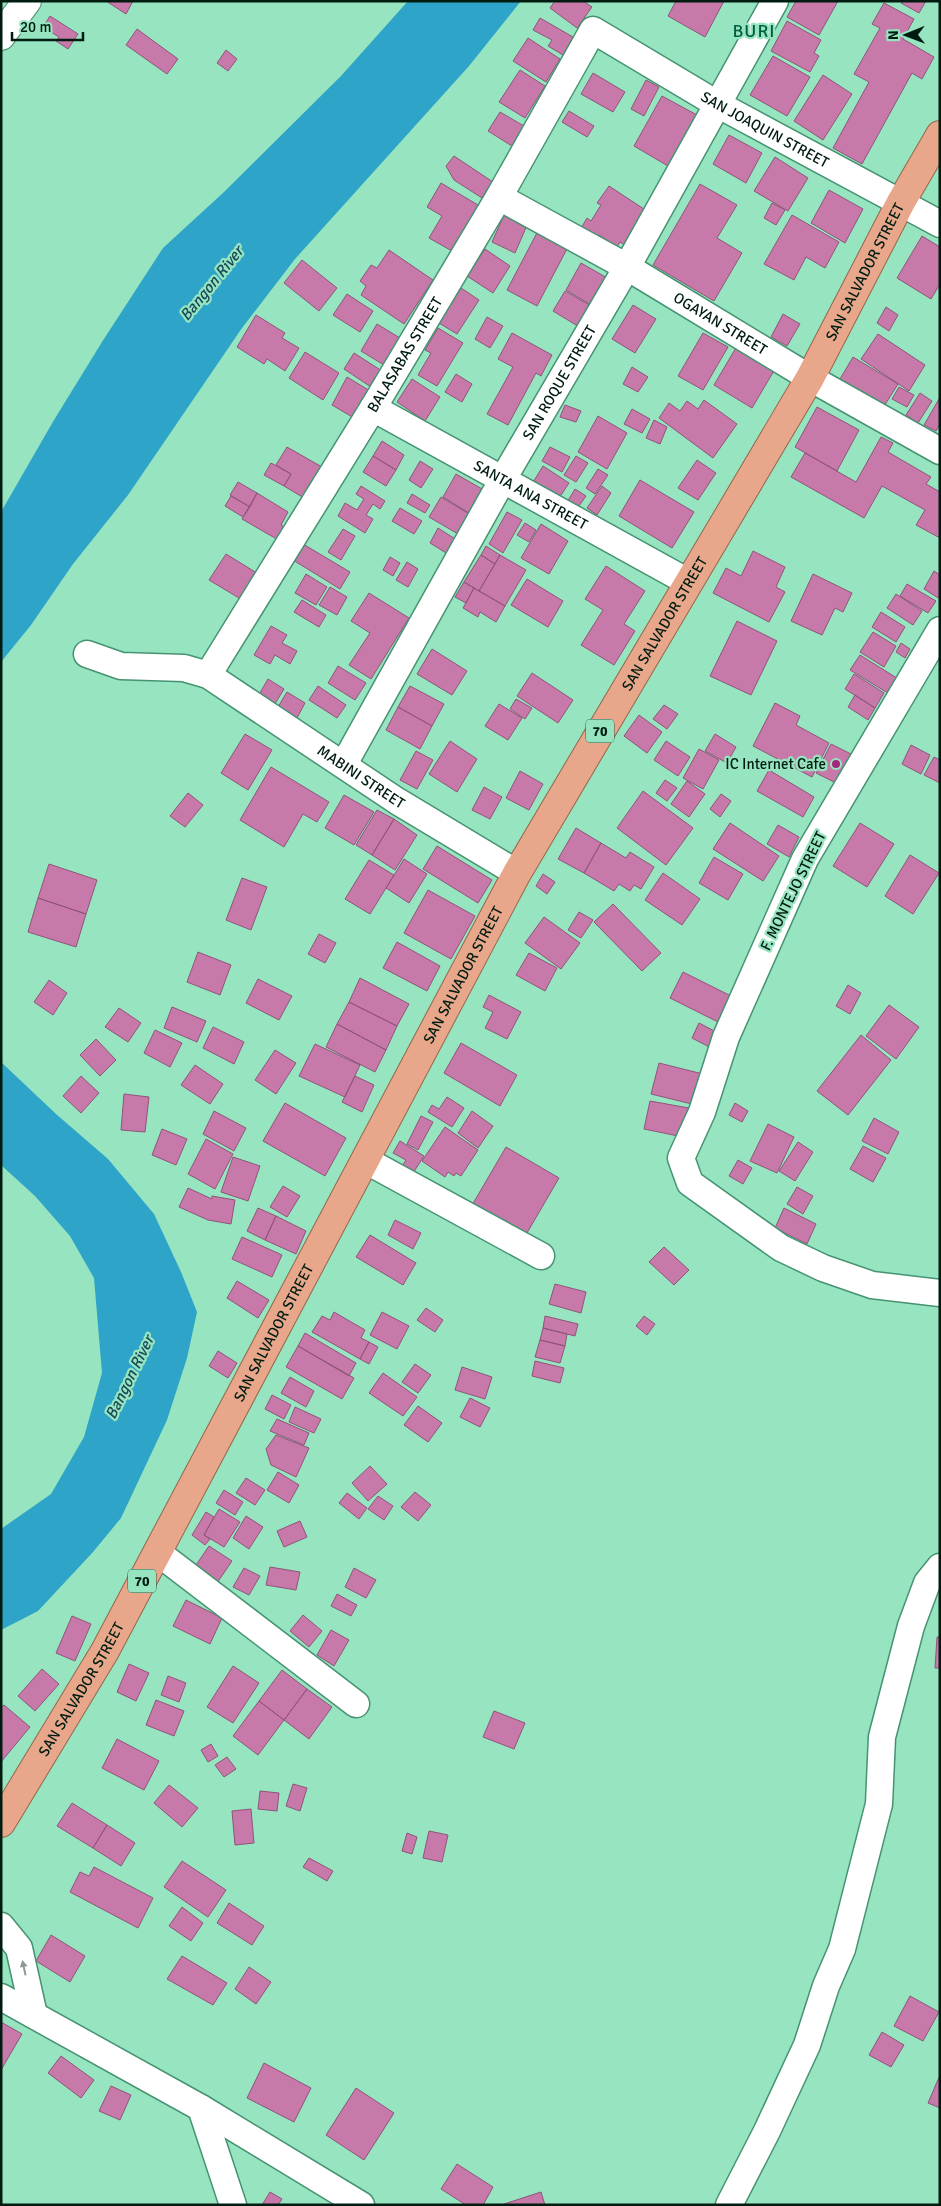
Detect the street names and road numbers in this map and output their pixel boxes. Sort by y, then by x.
street label: SAN JOAQUIN STREET [698,88,833,172]
street label: SAN SALVADOR STREET [822,199,908,344]
street label: OGAYAN STREET [670,288,771,359]
street label: BALASABAS STREET [363,293,447,416]
street label: SAN ROQUE STREET [519,321,600,443]
street label: SANTA ANA STREET [470,456,591,534]
street label: SAN SALVADOR STREET [618,553,712,694]
road number: 70 [586,719,614,742]
street label: MABINI STREET [314,741,409,813]
street label: F. MONTEJO STREET [756,828,830,953]
street label: SAN SALVADOR STREET [419,903,507,1047]
street label: SAN SALVADOR STREET [230,1261,317,1405]
road number: 70 [128,1570,156,1592]
street label: SAN SALVADOR STREET [34,1619,128,1760]

